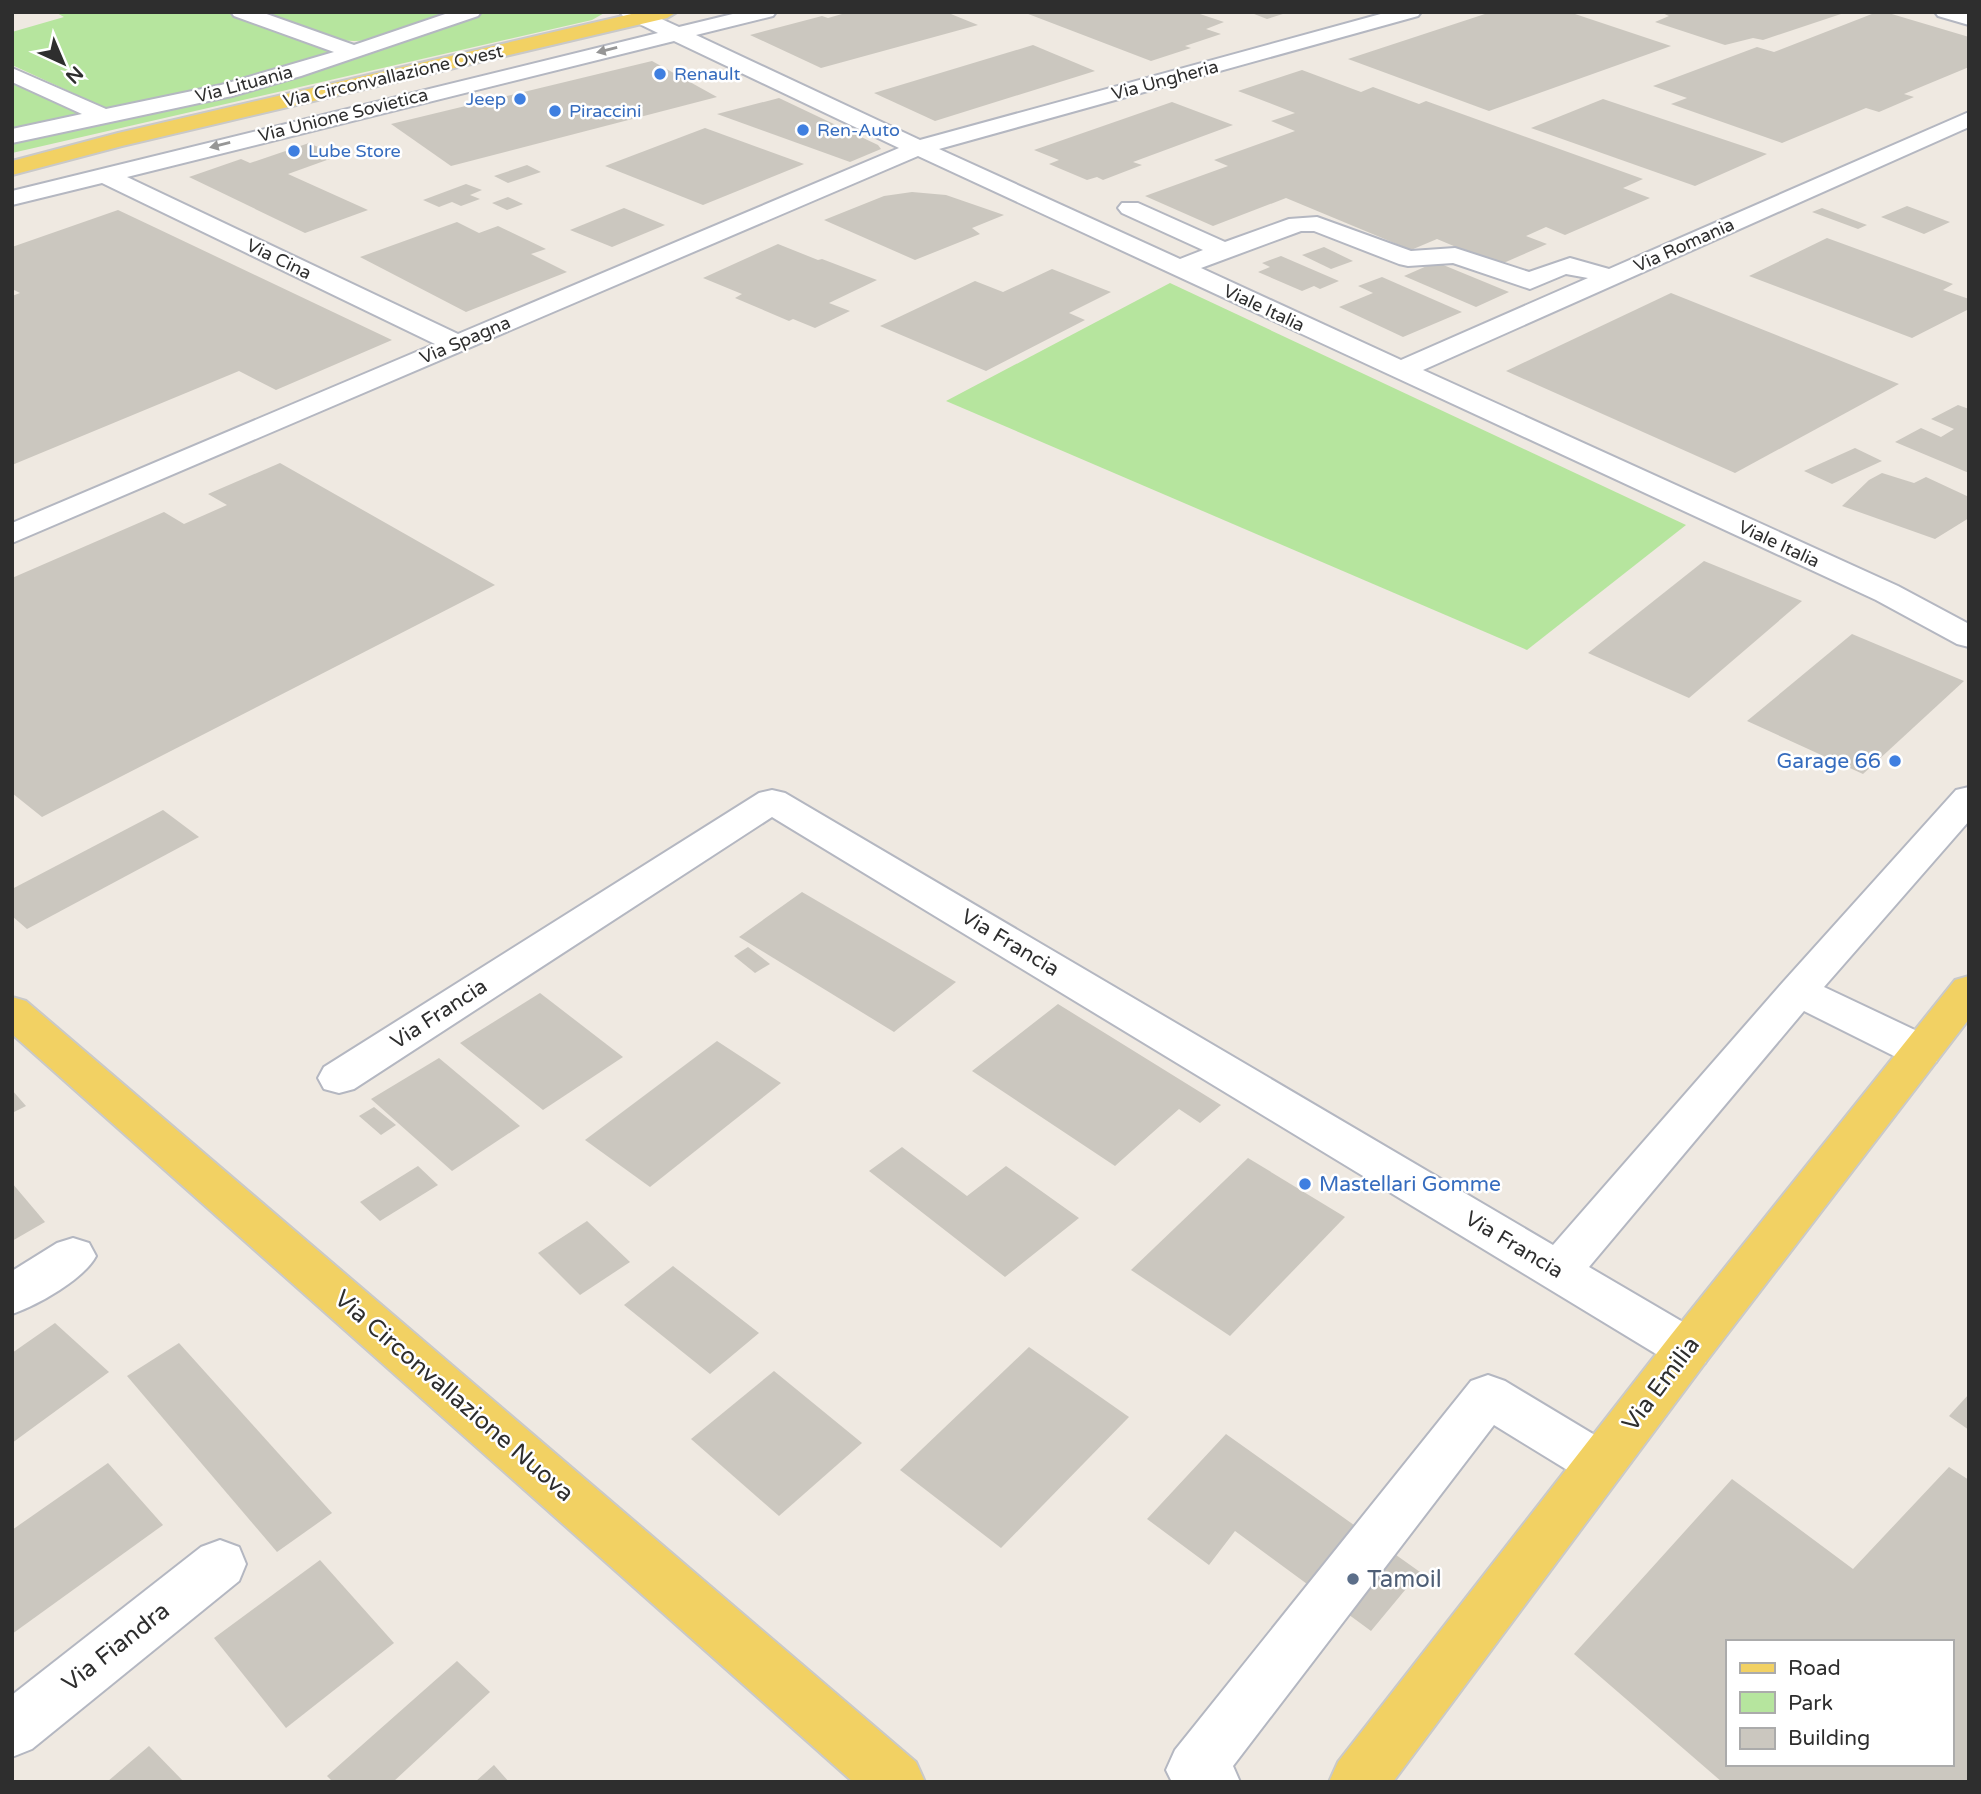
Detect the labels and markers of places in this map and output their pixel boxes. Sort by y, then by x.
place label: Renault [674,63,740,85]
marker: Renault [652,66,668,82]
place label: Jeep [466,88,506,110]
marker: Jeep [512,91,528,107]
place label: Piraccini [569,100,642,122]
marker: Piraccini [547,103,563,119]
place label: Ren-Auto [817,119,900,141]
marker: Ren-Auto [795,122,811,138]
place label: Lube Store [308,140,401,162]
marker: Lube Store [286,143,302,159]
place label: Garage 66 [1776,749,1881,774]
marker: Garage 66 [1887,753,1903,769]
place label: Mastellari Gomme [1319,1172,1501,1197]
marker: Mastellari Gomme [1297,1176,1313,1192]
place label: Tamoil [1367,1565,1442,1594]
marker: Tamoil [1345,1571,1361,1587]

